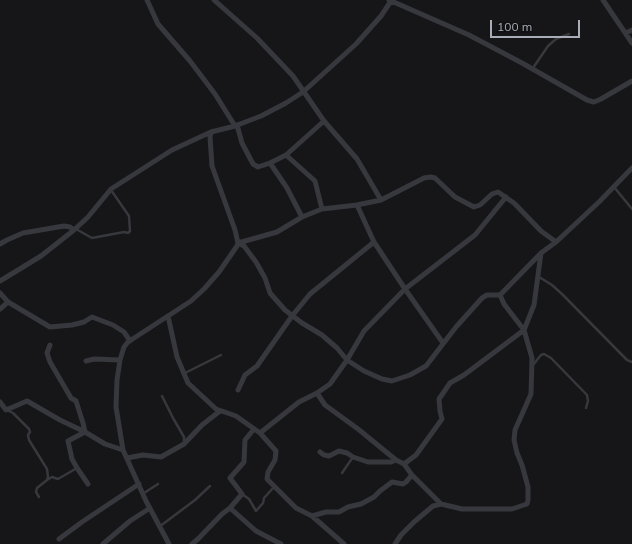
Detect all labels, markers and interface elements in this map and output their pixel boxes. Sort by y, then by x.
scale bar [492,12,582,38]
text: 100 m [497,19,532,34]

